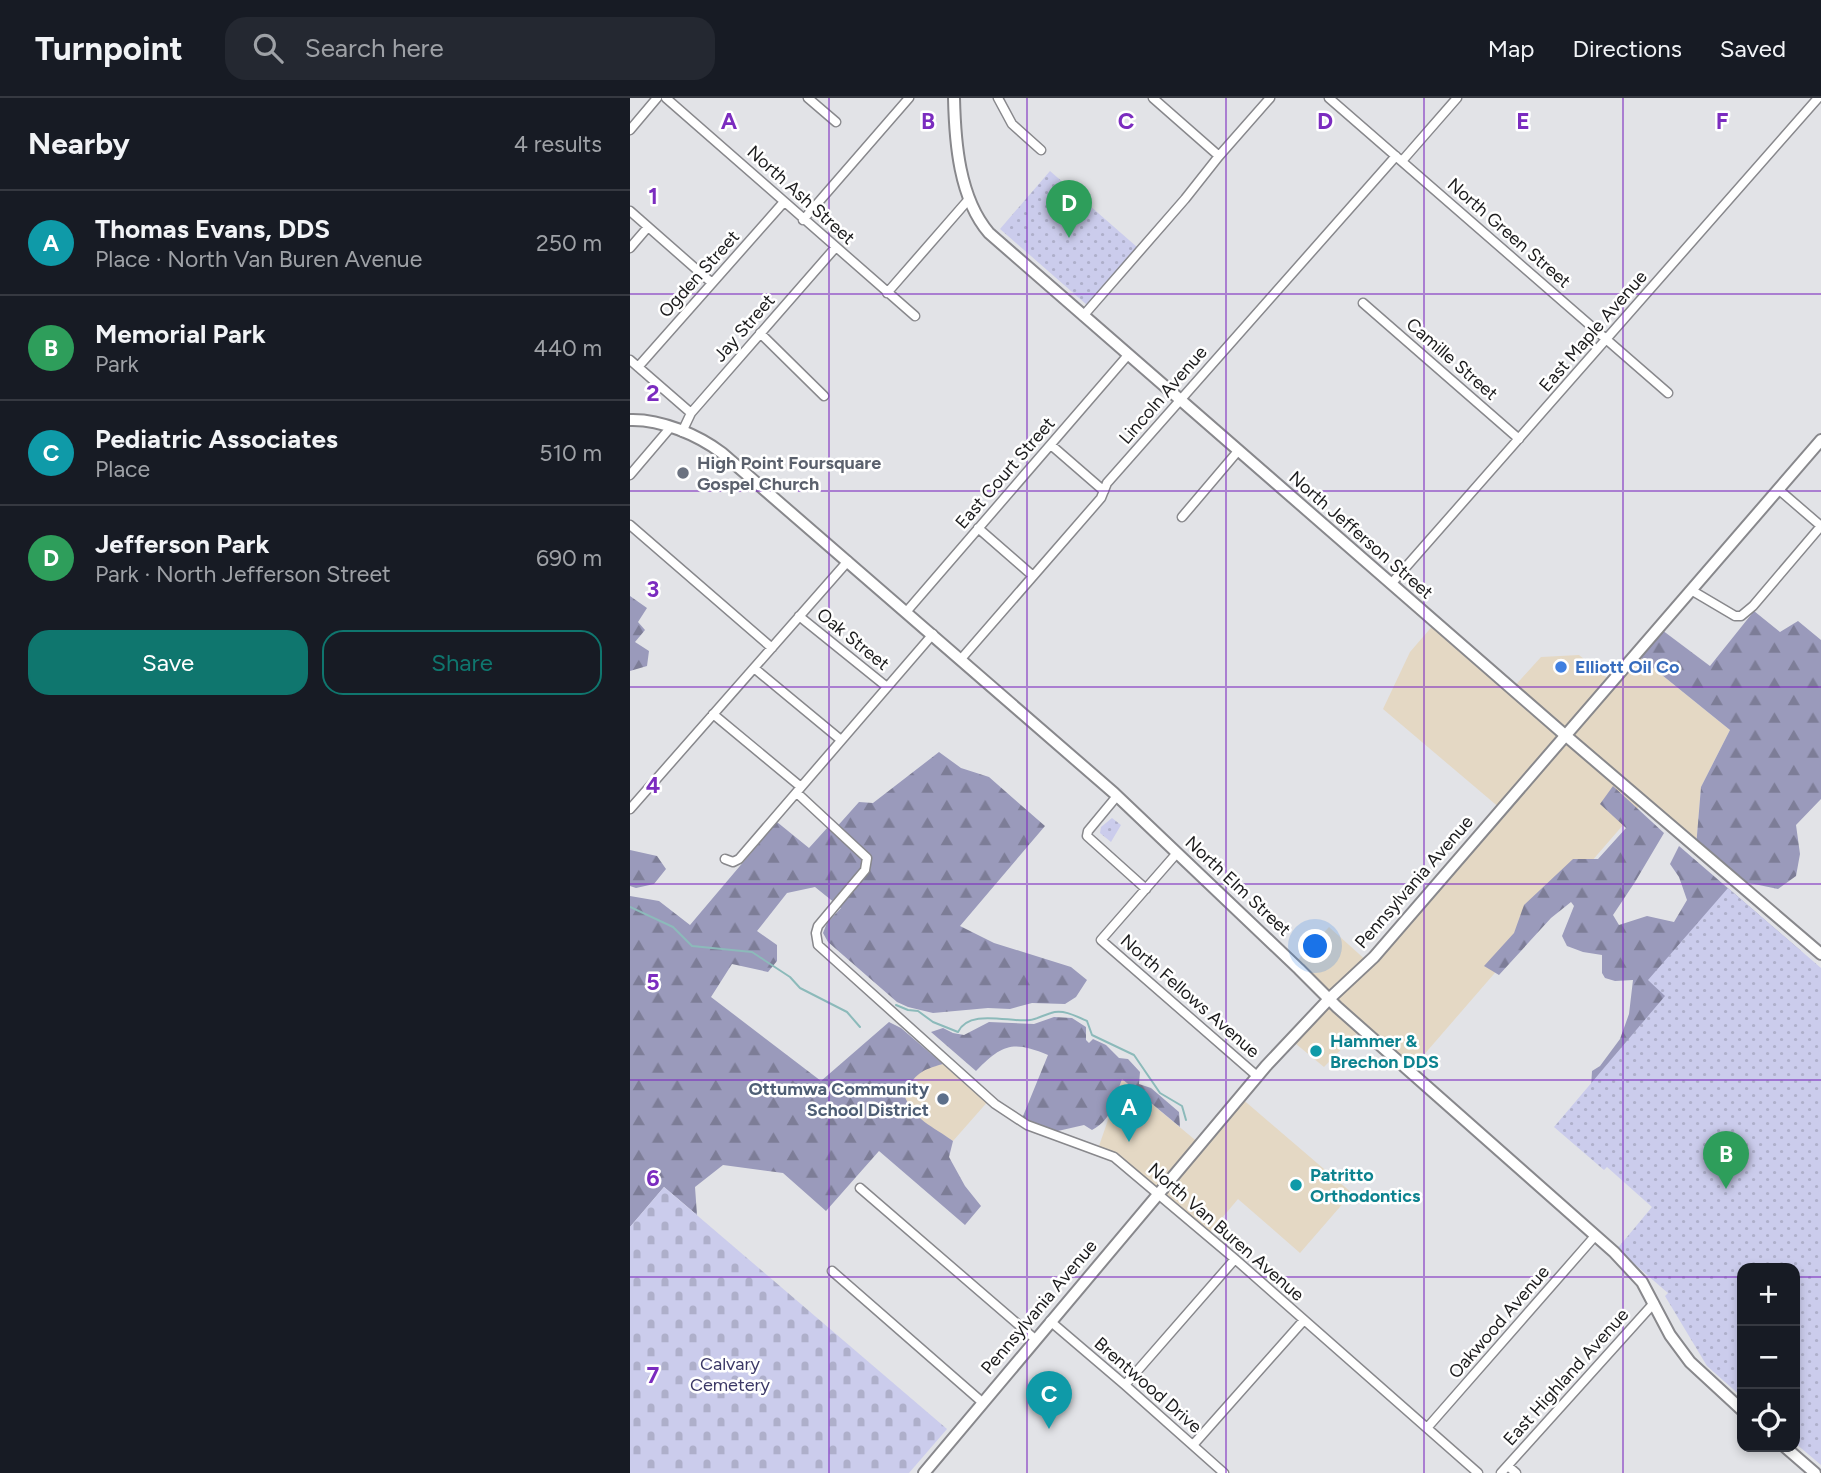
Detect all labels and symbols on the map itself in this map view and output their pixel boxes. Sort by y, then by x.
text: A [721,107,738,135]
text: B [921,107,935,135]
text: C [1118,107,1135,135]
text: D [1317,107,1333,135]
text: E [1516,107,1530,135]
text: F [1716,107,1729,135]
street label: North Ash Street [743,141,859,249]
street label: North Green Street [1443,174,1575,293]
pin: D [1046,180,1092,238]
text: 1 [648,182,658,210]
street label: Ogden Street [654,226,744,322]
street label: East Maple Avenue [1534,266,1652,396]
street label: Jay Street [709,289,780,366]
street label: Camille Street [1402,313,1502,405]
street label: Lincoln Avenue [1114,341,1212,449]
text: 2 [646,379,660,407]
street label: East Court Street [951,413,1060,533]
place label: High Point Foursquare Gospel Church [697,452,881,495]
marker: High Point Foursquare Gospel Church [675,465,691,481]
street label: North Jefferson Street [1284,466,1438,604]
text: 3 [647,575,659,603]
street label: Oak Street [812,603,894,675]
place label: Elliott Oil Co [1575,656,1680,678]
marker: Elliott Oil Co [1553,659,1569,675]
text: 4 [646,771,660,799]
street label: Pennsylvania Avenue [1350,811,1478,953]
street label: North Elm Street [1181,831,1296,941]
your location [1298,929,1332,963]
street label: North Fellows Avenue [1116,930,1264,1063]
text: 5 [646,968,660,996]
place label: Hammer & Brechon DDS [1330,1030,1439,1073]
marker: Hammer & Brechon DDS [1308,1043,1324,1059]
place label: Ottumwa Community School District [748,1078,930,1121]
pin: A [1106,1084,1152,1142]
marker: Ottumwa Community School District [935,1091,951,1107]
pin: B [1703,1131,1749,1189]
street label: North Van Buren Avenue [1144,1158,1309,1306]
text: 6 [646,1164,660,1192]
place label: Patritto Orthodontics [1310,1164,1421,1207]
marker: Patritto Orthodontics [1288,1177,1304,1193]
street label: Pennsylvania Avenue [976,1235,1102,1379]
street label: Oakwood Avenue [1444,1261,1554,1383]
street label: East Highland Avenue [1499,1304,1633,1450]
street label: Brentwood Drive [1090,1332,1206,1438]
park label: Calvary Cemetery [690,1353,771,1396]
text: 7 [647,1361,660,1389]
pin: C [1026,1371,1072,1429]

